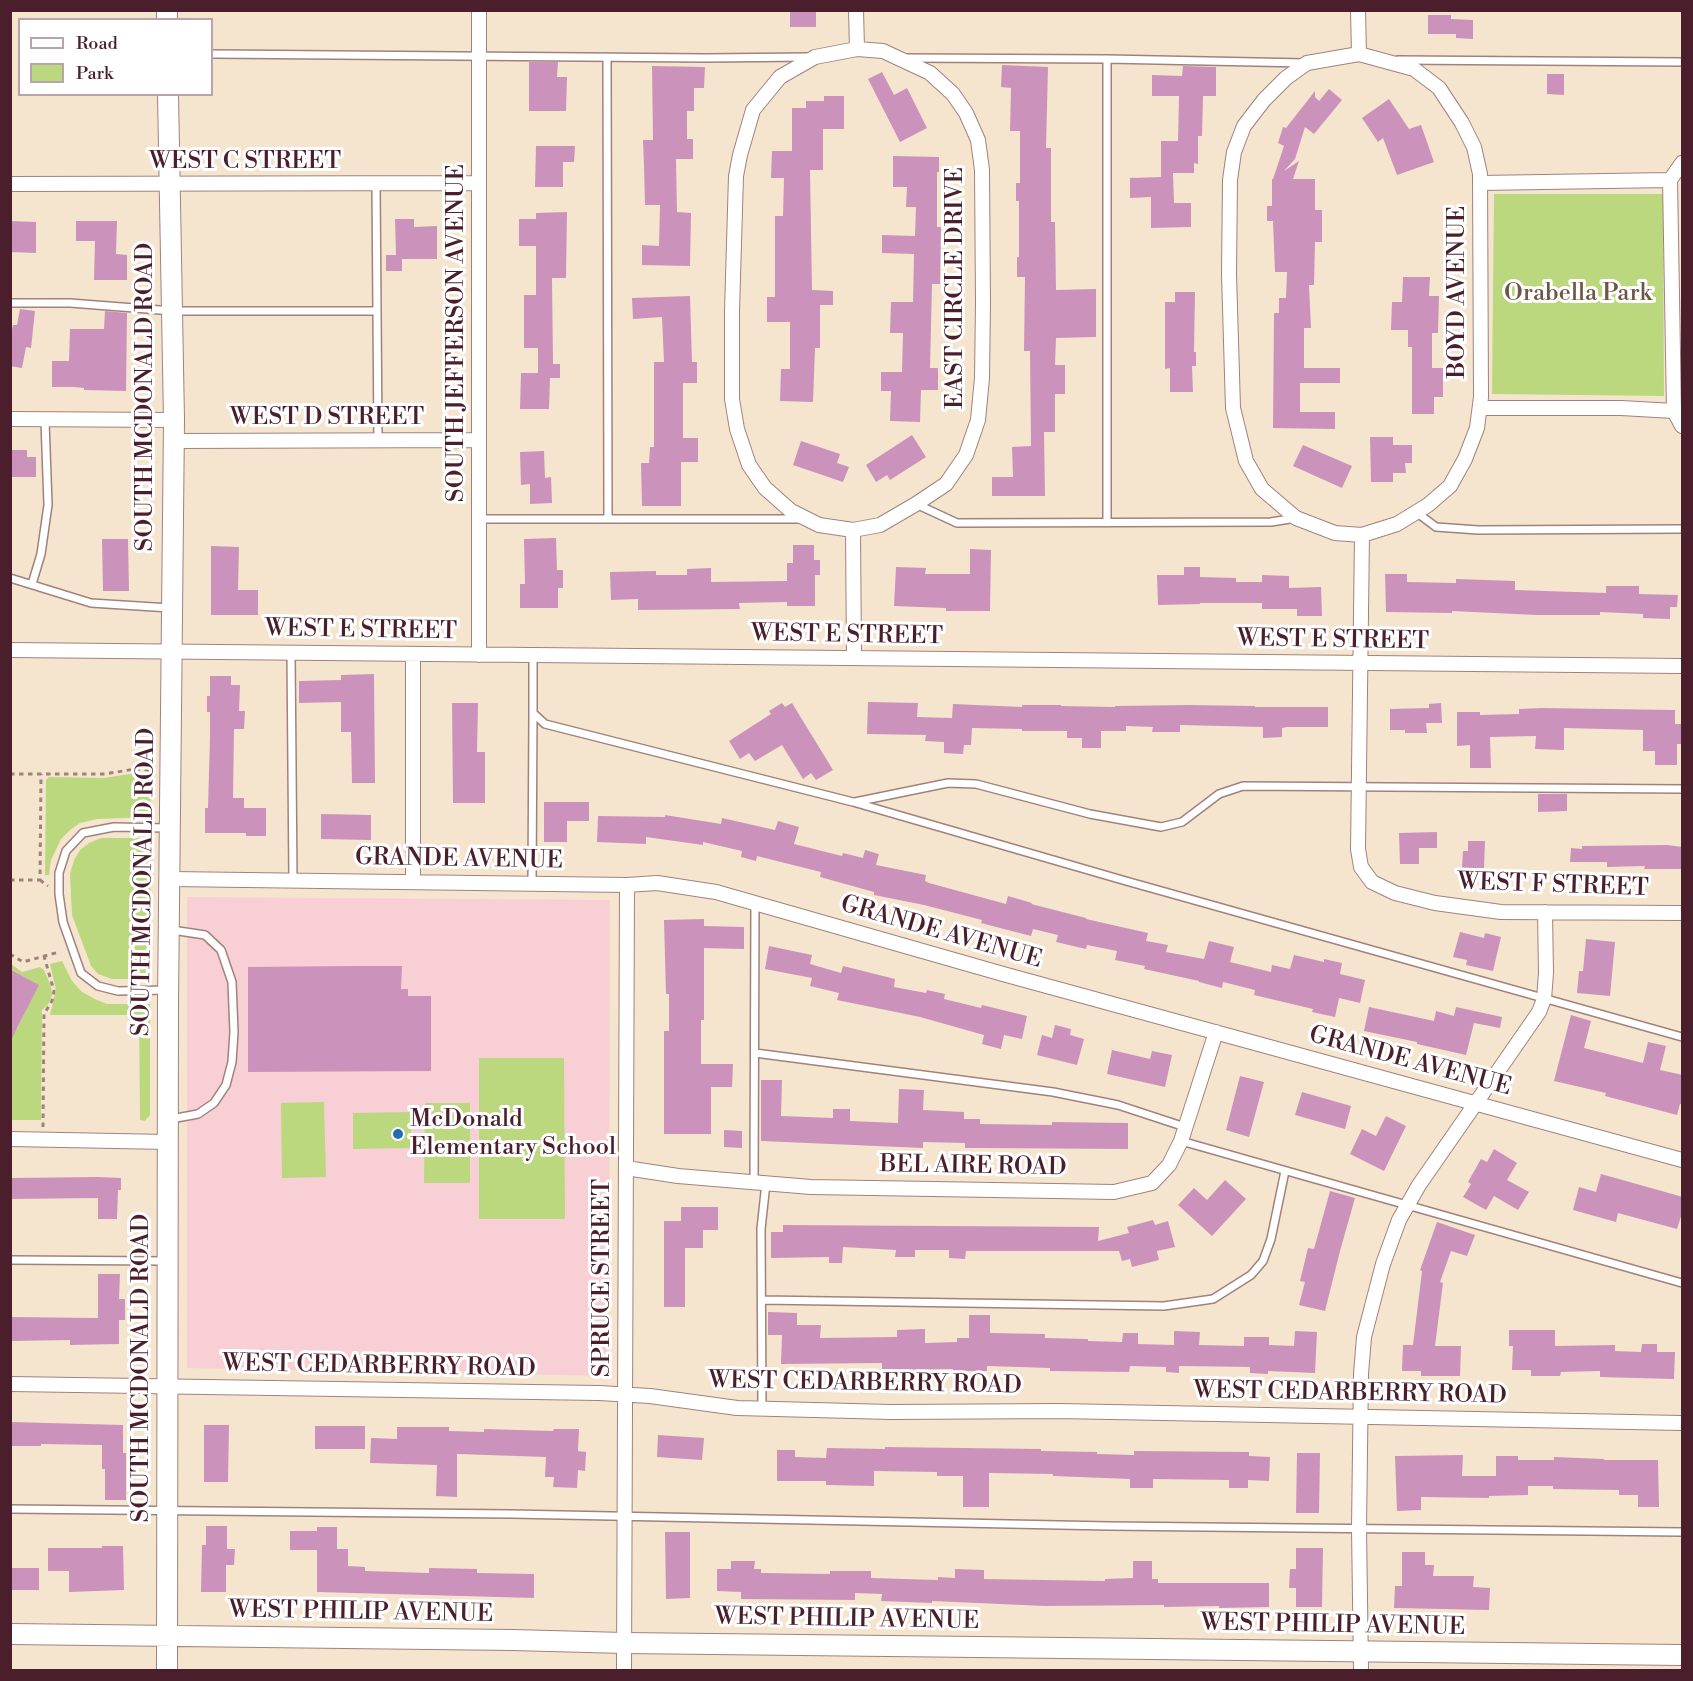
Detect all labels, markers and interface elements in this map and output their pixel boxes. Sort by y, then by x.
legend [18,18,213,96]
text: Road [76,32,118,55]
text: Park [76,62,113,85]
street label: WEST C STREET [149,148,341,176]
street label: SOUTH JEFFERSON AVENUE [443,164,471,502]
street label: EAST CIRCLE DRIVE [942,167,970,409]
street label: BOYD AVENUE [1444,206,1472,378]
street label: SOUTH MCDONALD ROAD [132,243,160,551]
park label: Orabella Park [1504,280,1652,308]
street label: WEST D STREET [230,404,424,432]
street label: WEST E STREET [265,615,457,647]
street label: WEST E STREET [751,620,943,652]
street label: WEST E STREET [1237,625,1429,657]
street label: SOUTH MCDONALD ROAD [128,727,162,1037]
street label: GRANDE AVENUE [355,844,563,876]
street label: WEST F STREET [1457,868,1649,904]
street label: GRANDE AVENUE [837,890,1045,976]
street label: GRANDE AVENUE [1306,1021,1514,1103]
place label: McDonald Elementary School [410,1106,616,1162]
marker: McDonald Elementary School [391,1127,405,1141]
street label: BEL AIRE ROAD [879,1151,1067,1183]
street label: SPRUCE STREET [589,1179,617,1377]
street label: SOUTH MCDONALD ROAD [128,1214,156,1522]
street label: WEST CEDARBERRY ROAD [222,1350,536,1384]
street label: WEST CEDARBERRY ROAD [708,1367,1022,1401]
street label: WEST CEDARBERRY ROAD [1193,1377,1507,1411]
street label: WEST PHILIP AVENUE [228,1596,494,1630]
street label: WEST PHILIP AVENUE [714,1603,980,1637]
street label: WEST PHILIP AVENUE [1200,1609,1466,1643]

